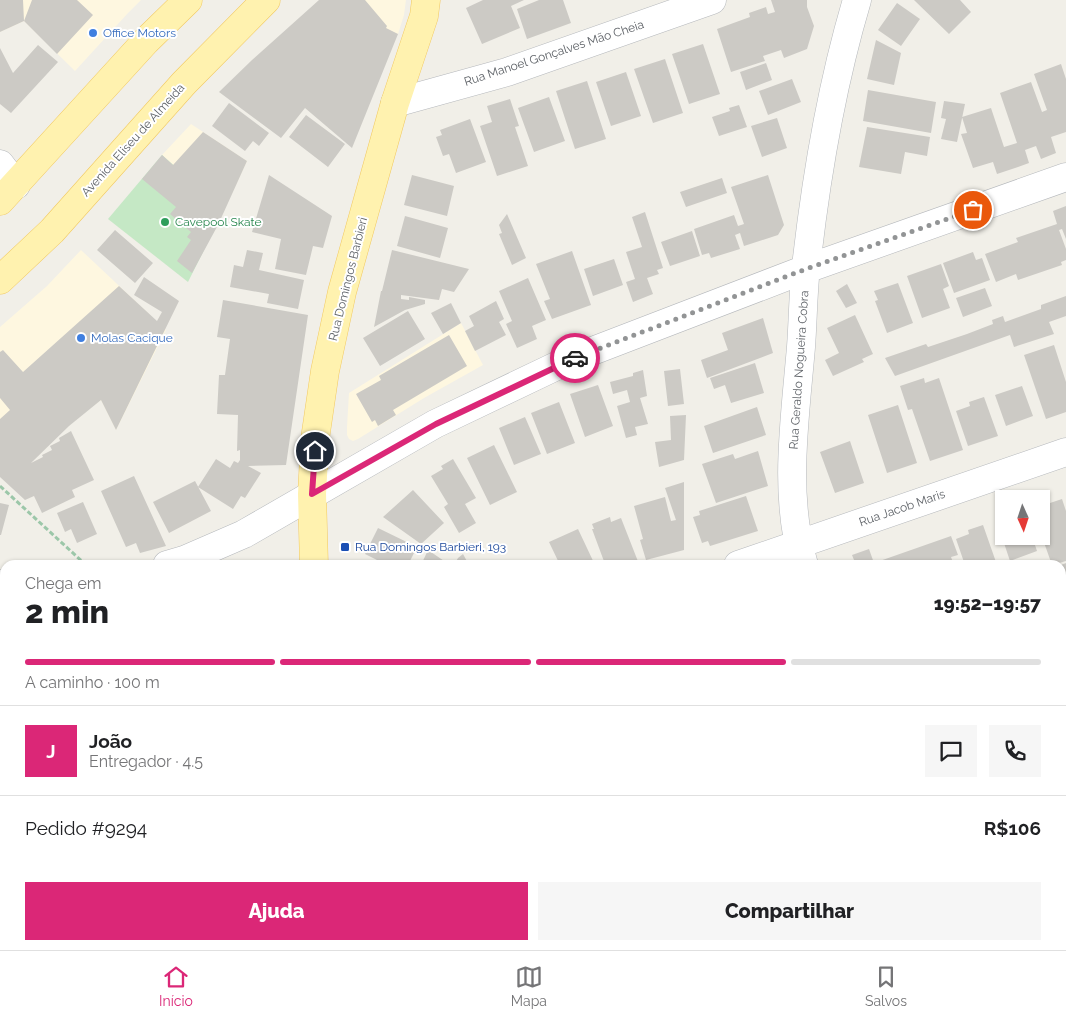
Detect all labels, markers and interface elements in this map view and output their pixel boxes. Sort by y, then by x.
street label: Rua Manoel Gonçalves Mão Cheia [462,17,646,89]
place label: Office Motors [103,26,176,40]
marker: Office Motors [87,27,99,39]
street label: Avenida Eliseu de Almeida [79,81,187,199]
pin [952,189,994,231]
icon: bag [959,196,987,224]
place label: Cavepool Skate [175,215,262,229]
marker: Cavepool Skate [159,216,171,228]
street label: Rua Domingos Barbieri [326,216,370,342]
street label: Rua Geraldo Nogueira Cobra [786,290,812,450]
place label: Molas Cacique [91,331,173,345]
marker: Molas Cacique [75,332,87,344]
courier [550,333,600,383]
icon: car [561,344,589,372]
pin [294,430,336,472]
icon: home [301,437,329,465]
street label: Rua Jacob Maris [857,487,947,529]
north arrow [995,490,1050,545]
map controls [995,490,1050,545]
place label: Rua Domingos Barbieri, 193 [355,540,506,554]
marker: Rua Domingos Barbieri, 193 [339,541,351,553]
text: Chega em [25,574,101,593]
text: 19:52–19:57 [934,592,1041,614]
text: 2 min [25,593,109,630]
text: A caminho · 100 m [25,673,160,692]
button: chat [925,725,977,777]
button: phone [989,725,1041,777]
text: João [89,730,132,752]
text: J [46,740,56,762]
text: Entregador · 4.5 [89,752,203,771]
text: Pedido #9294 [25,817,147,839]
text: R$106 [984,817,1041,839]
button: Ajuda [25,882,528,940]
button: Compartilhar [538,882,1041,940]
tab: Início [159,963,193,1009]
tab: Mapa [511,963,547,1009]
tab: Salvos [865,963,907,1009]

